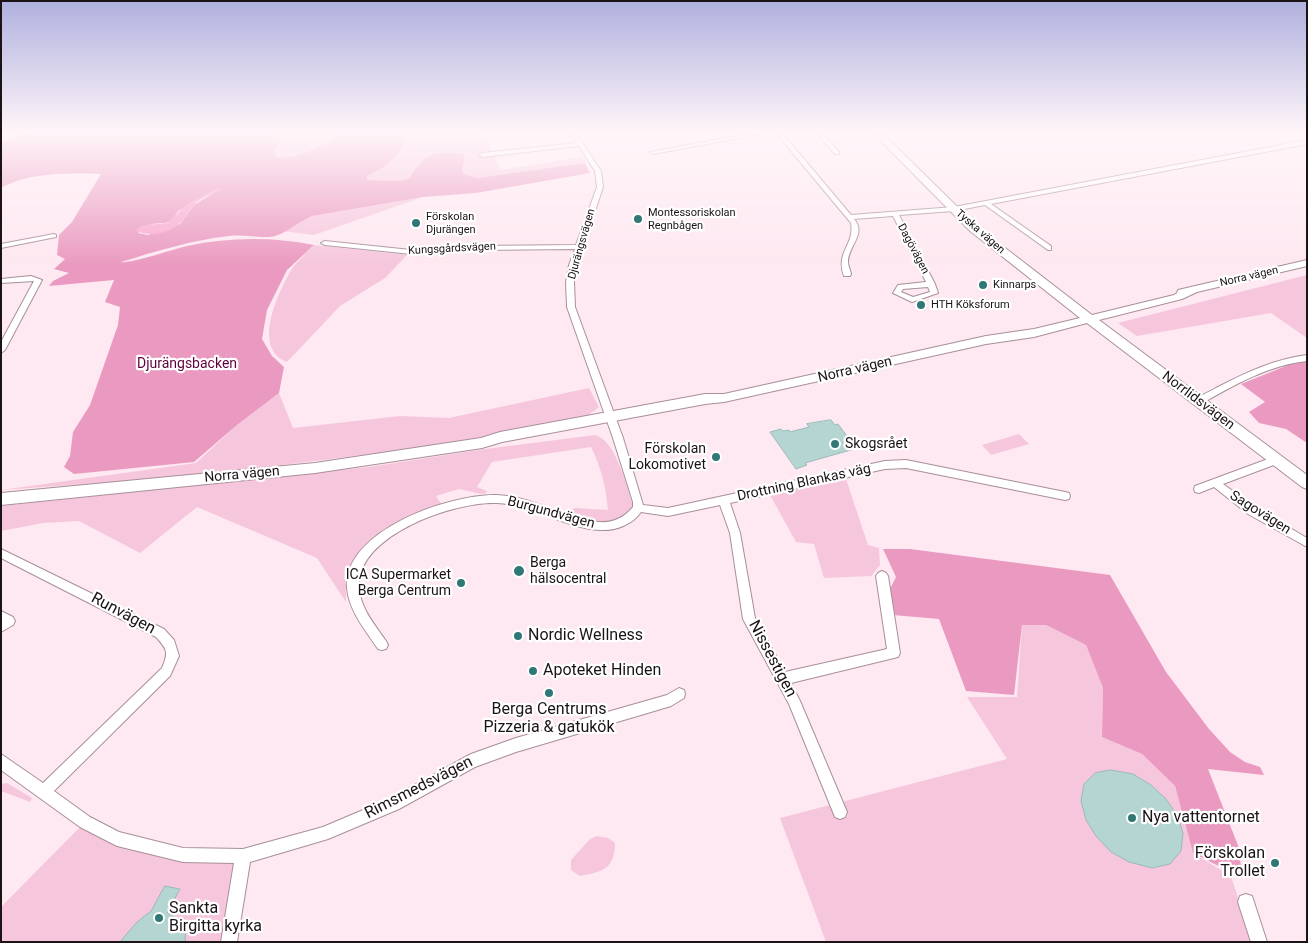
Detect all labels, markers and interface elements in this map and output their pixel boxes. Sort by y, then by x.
place label: Montessoriskolan Regnbågen [648,206,736,232]
street label: Djurängsvägen [566,207,598,281]
street label: Tyska vägen [953,207,1007,257]
place label: Förskolan Djurängen [426,210,476,236]
marker: Montessoriskolan Regnbågen [632,213,644,225]
marker: Förskolan Djurängen [410,217,422,229]
street label: Dagövägen [894,222,932,276]
street label: Kungsgårdsvägen [408,240,496,258]
street label: Norra vägen [1219,264,1279,290]
place label: Kinnarps [993,278,1036,292]
marker: Kinnarps [977,279,989,291]
place label: HTH Köksforum [931,298,1010,312]
marker: HTH Köksforum [915,299,927,311]
street label: Norra vägen [816,353,894,387]
park label: Djurängsbacken [137,356,237,372]
street label: Norrlidsvägen [1158,368,1238,434]
place label: Skogsrået [845,436,908,452]
marker: Skogsrået [829,438,841,450]
place label: Förskolan Lokomotivet [628,441,706,474]
marker: Förskolan Lokomotivet [710,451,722,463]
street label: Drottning Blankas väg [736,461,872,505]
street label: Norra vägen [204,463,280,487]
street label: Sagovägen [1226,488,1294,538]
street label: Burgundvägen [506,493,596,533]
place label: Berga hälsocentral [530,555,606,588]
marker: Berga hälsocentral [512,564,526,578]
place label: ICA Supermarket Berga Centrum [346,567,451,600]
marker: ICA Supermarket Berga Centrum [455,577,467,589]
street label: Runvägen [88,589,158,639]
street label: Nissestigen [744,617,800,701]
place label: Nordic Wellness [528,626,643,646]
marker: Nordic Wellness [512,630,524,642]
place label: Apoteket Hinden [543,661,661,681]
marker: Apoteket Hinden [527,665,539,677]
marker: Berga Centrums Pizzeria & gatukök [543,687,555,699]
place label: Berga Centrums Pizzeria & gatukök [483,700,615,738]
street label: Rimsmedsvägen [362,753,476,823]
place label: Nya vattentornet [1142,808,1260,828]
marker: Nya vattentornet [1126,812,1138,824]
place label: Förskolan Trollet [1195,844,1265,882]
marker: Förskolan Trollet [1269,857,1281,869]
place label: Sankta Birgitta kyrka [169,899,262,937]
marker: Sankta Birgitta kyrka [153,912,165,924]

